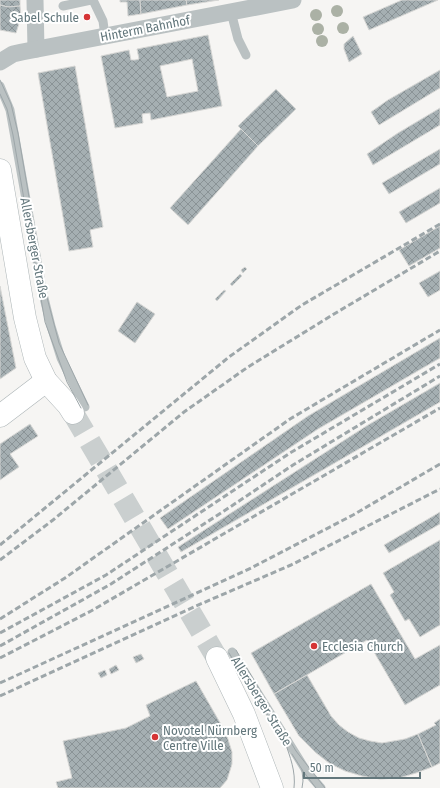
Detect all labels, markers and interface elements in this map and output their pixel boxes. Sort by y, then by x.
place label: Sabel Schule [11,10,79,25]
marker: Sabel Schule [82,12,92,22]
street label: Hinterm Bahnhof [99,12,192,45]
street label: Allersberger Straße [17,197,52,300]
place label: Ecclesia Church [322,639,403,654]
marker: Ecclesia Church [309,641,319,651]
street label: Allersberger Straße [228,654,295,749]
place label: Novotel Nürnberg Centre Ville [163,723,258,753]
marker: Novotel Nürnberg Centre Ville [150,732,160,742]
scale bar [304,754,420,780]
text: 50 m [310,761,334,775]

